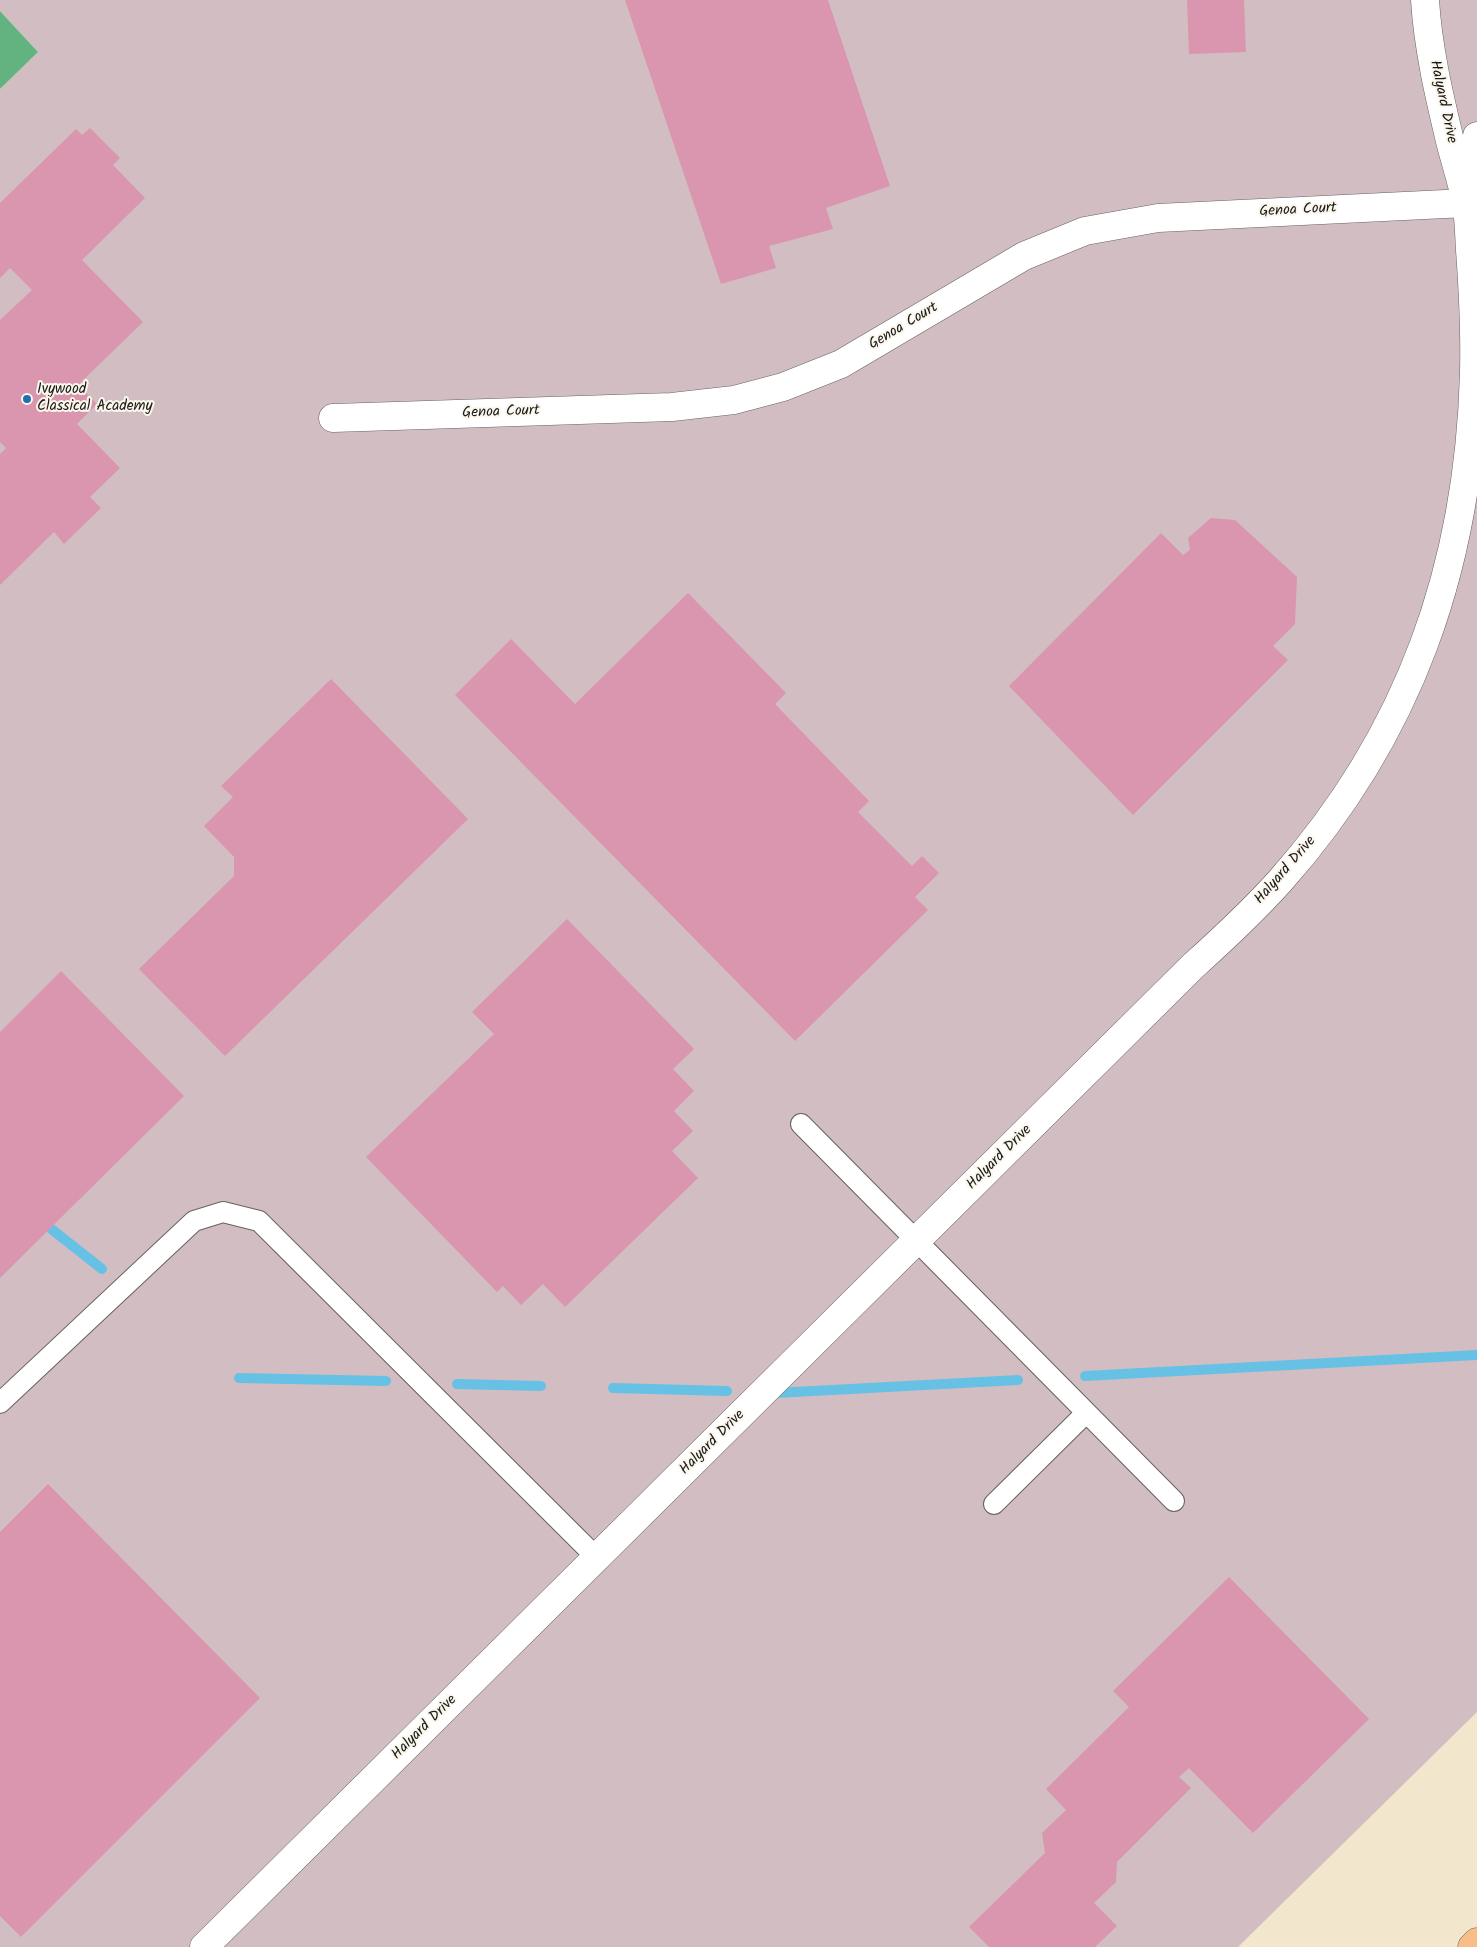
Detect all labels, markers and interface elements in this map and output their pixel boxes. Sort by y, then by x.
street label: Halyard Drive [1424,59,1460,145]
street label: Genoa Court [1259,200,1337,222]
street label: Genoa Court [866,299,942,355]
place label: Ivywood Classical Academy [37,381,152,416]
marker: Ivywood Classical Academy [21,393,33,405]
street label: Genoa Court [462,403,540,423]
street label: Halyard Drive [1251,833,1321,909]
street label: Halyard Drive [964,1122,1036,1194]
street label: Halyard Drive [677,1407,749,1479]
street label: Halyard Drive [389,1692,461,1764]

